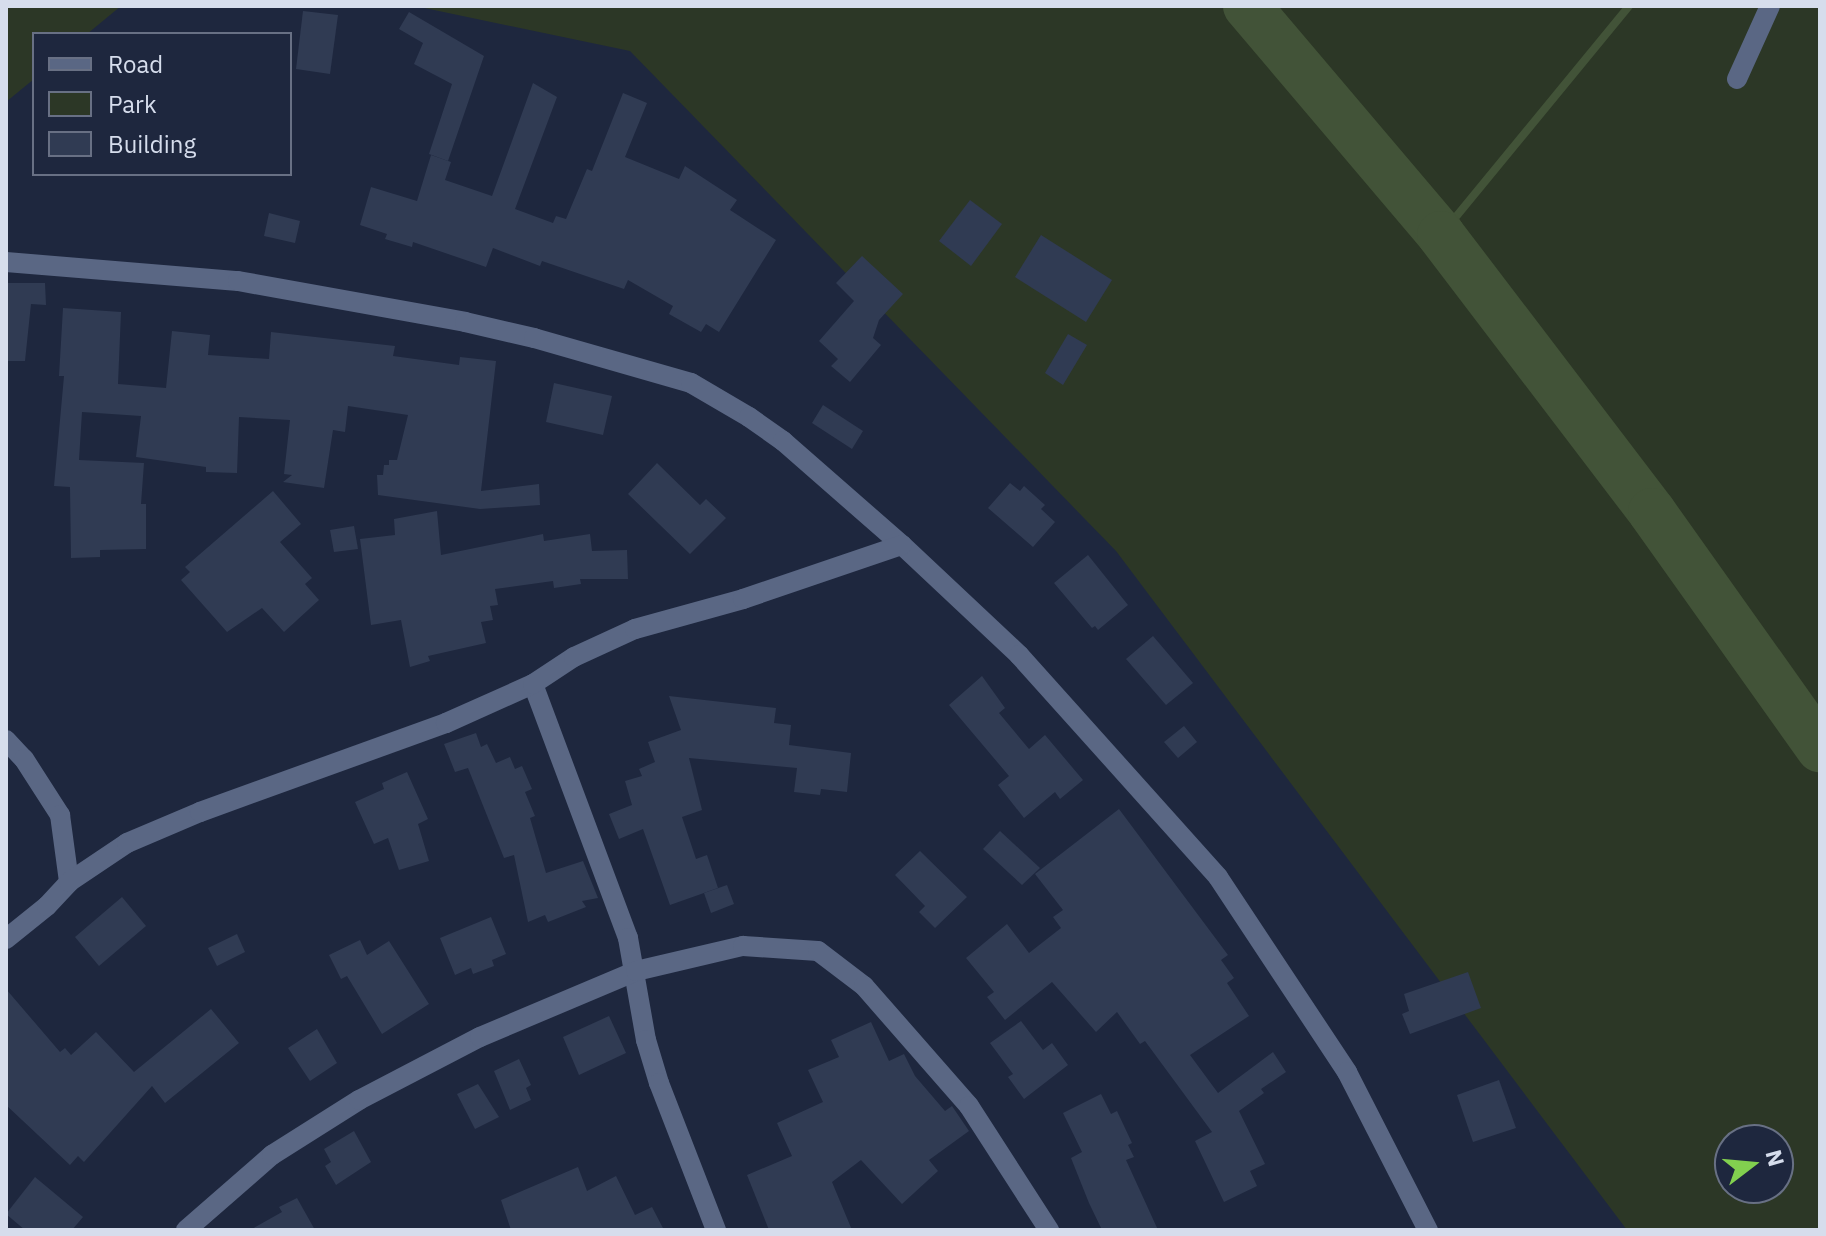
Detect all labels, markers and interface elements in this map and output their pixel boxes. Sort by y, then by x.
legend [32,32,292,176]
text: Road [108,48,163,80]
text: Park [108,88,157,120]
text: Building [108,128,196,160]
north arrow [1714,1124,1794,1204]
text: N [1759,1146,1792,1169]

